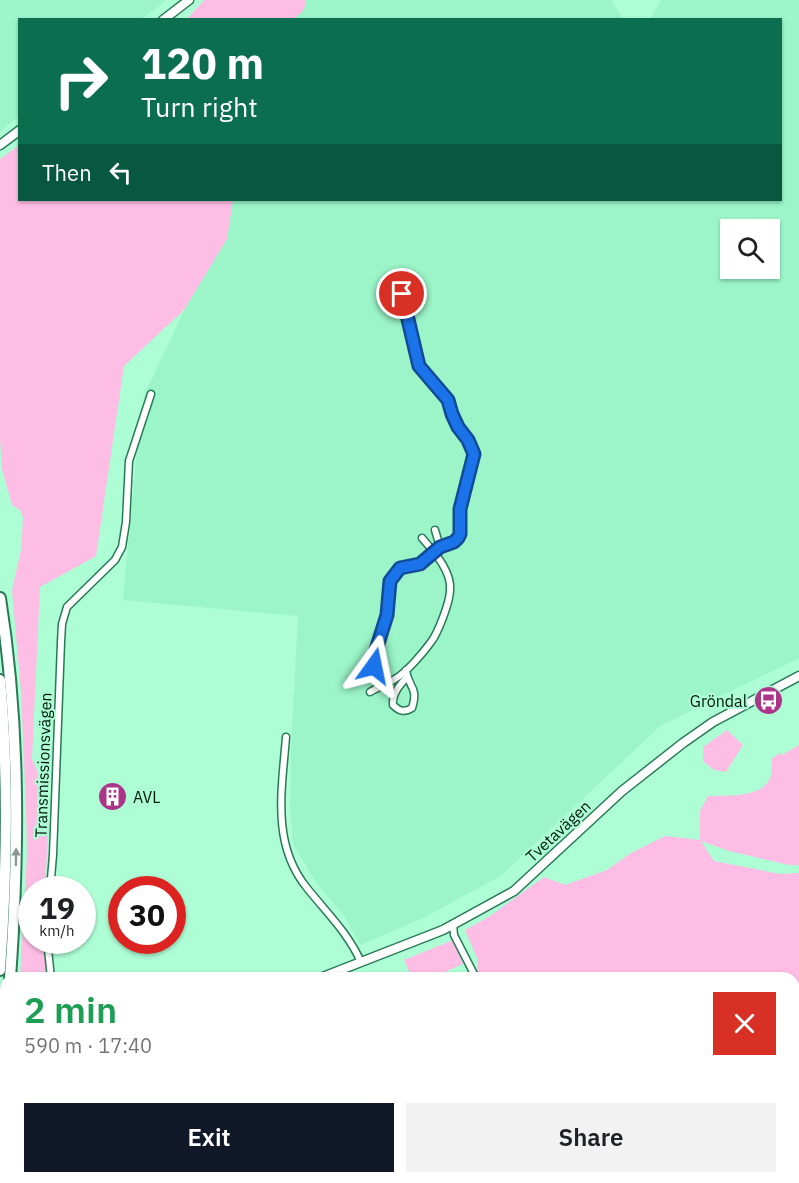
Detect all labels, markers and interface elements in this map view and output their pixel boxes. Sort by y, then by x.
text: 120 m [141,36,264,91]
icon: right [42,42,120,120]
text: Turn right [141,89,258,124]
icon: left [104,156,137,189]
text: Then [42,158,92,187]
map controls [720,219,780,279]
button: search [720,219,780,279]
pin [376,268,427,319]
icon: arrive [385,277,418,310]
position arrow [342,634,406,698]
bus stop icon: Gröndal [752,685,784,717]
place label: Gröndal [690,691,747,711]
street label: Transmissionsvägen [30,692,56,838]
building icon: AVL [96,781,128,813]
place label: AVL [133,787,160,807]
street label: Tvetavägen [521,796,595,866]
one-way arrow [12,847,21,866]
speed limit sign: 30 [108,876,186,954]
text: 19 [39,888,75,927]
text: km/h [39,921,75,940]
text: 2 min [24,986,117,1033]
button: close [713,992,776,1055]
text: 590 m · 17:40 [24,1032,152,1059]
button: Exit [24,1103,394,1172]
button: Share [406,1103,776,1172]

